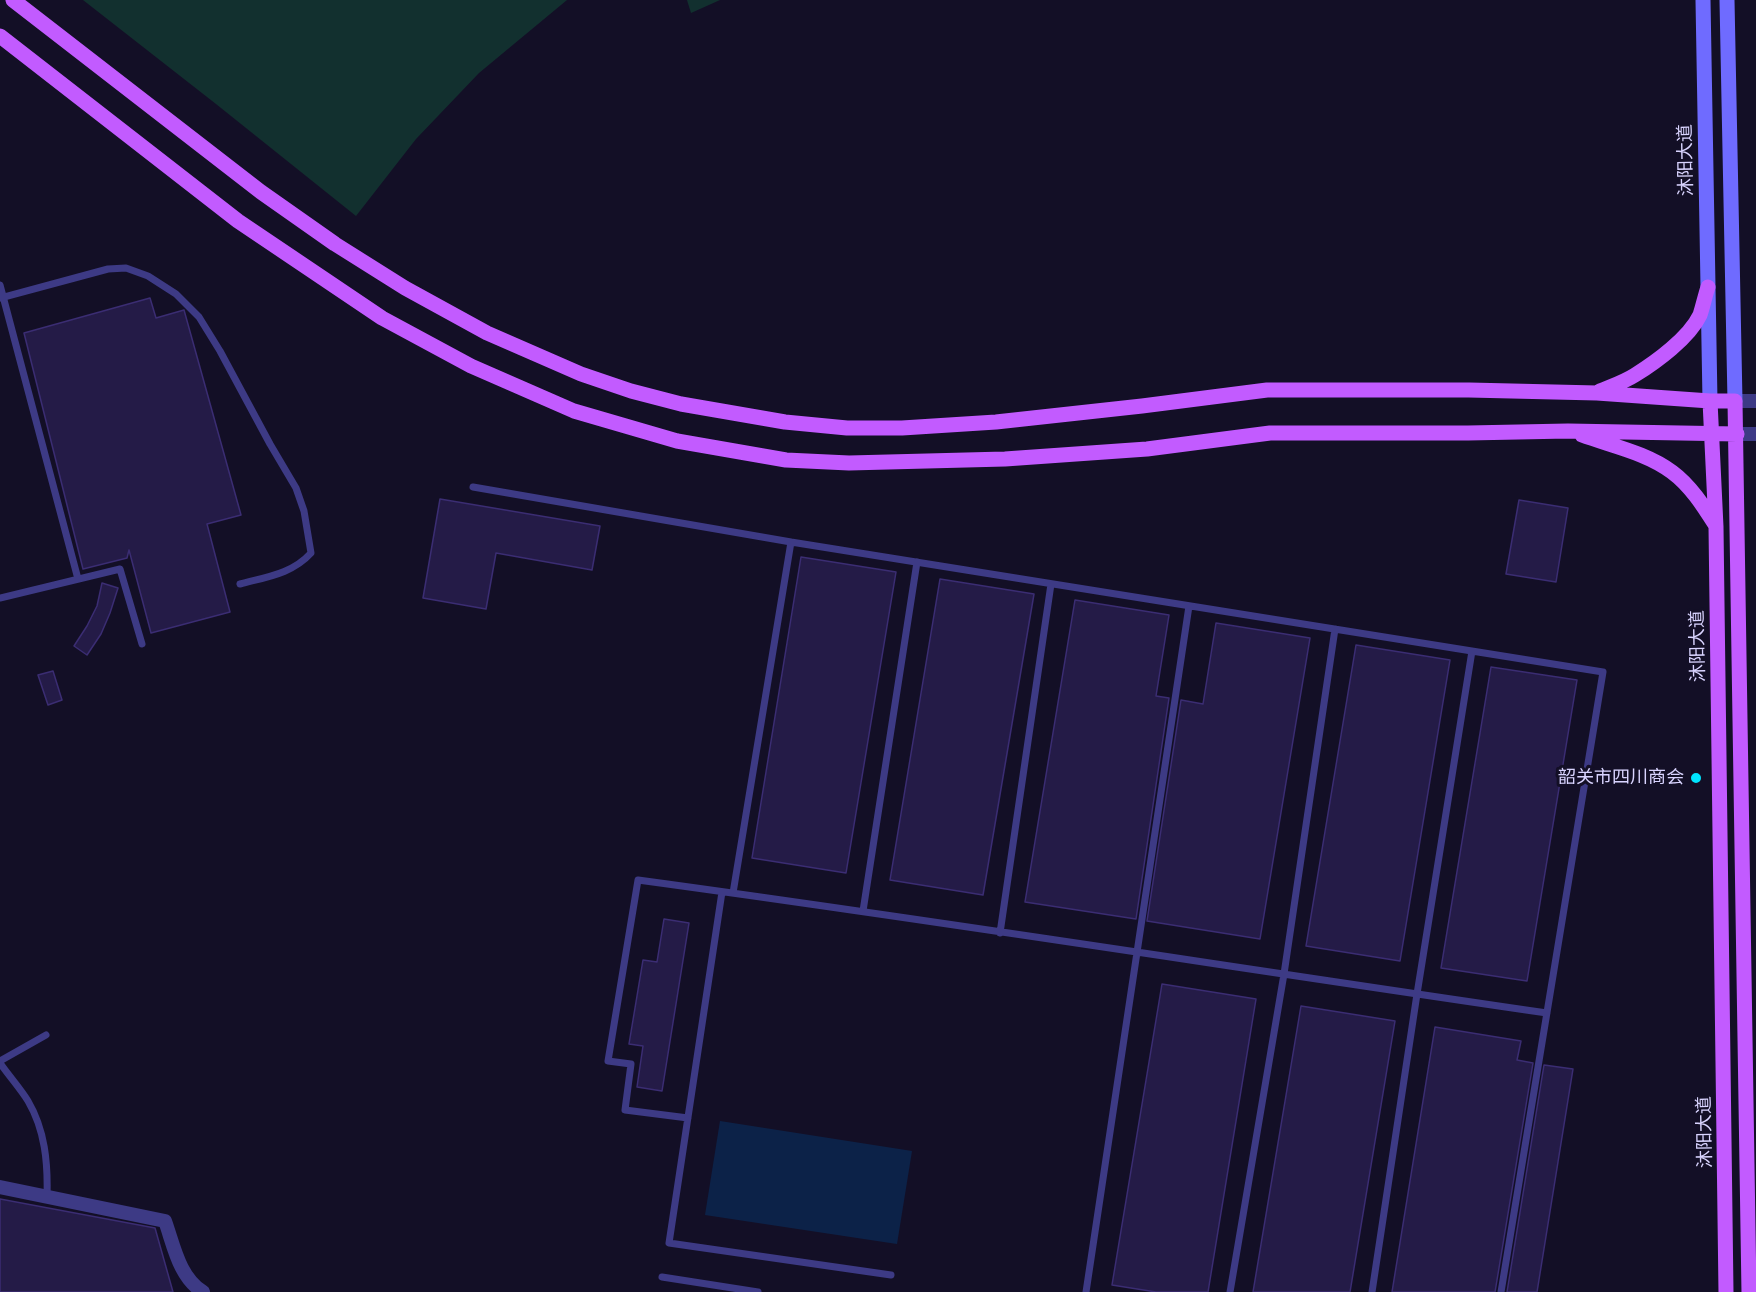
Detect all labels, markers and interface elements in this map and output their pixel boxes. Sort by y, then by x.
street label: 沐阳大道 [1675,124,1697,196]
street label: 沐阳大道 [1687,610,1709,682]
place label: 韶关市四川商会 [1558,767,1684,789]
marker: 韶关市四川商会 [1689,771,1703,785]
street label: 沐阳大道 [1694,1096,1716,1168]

